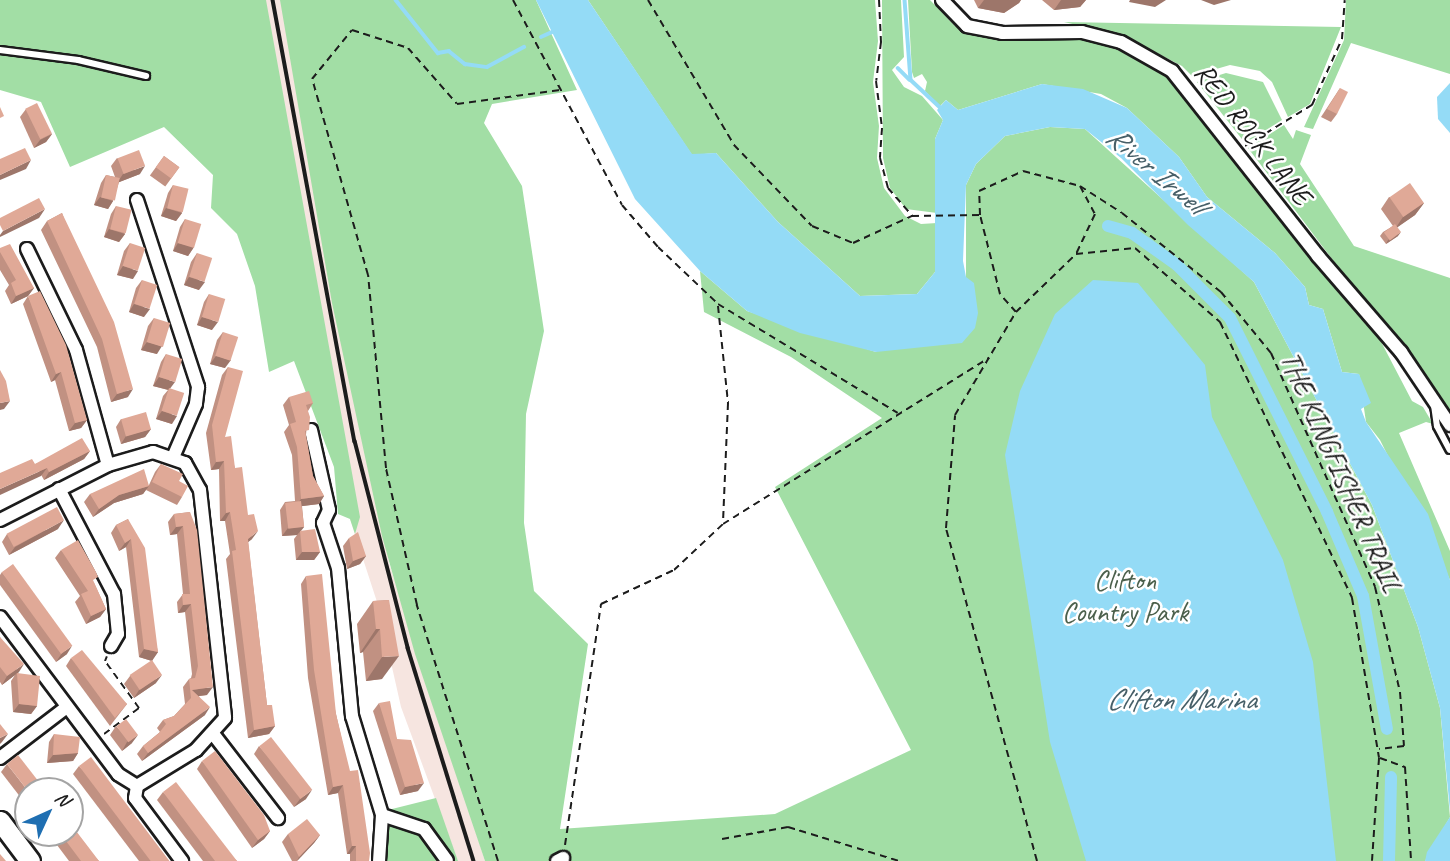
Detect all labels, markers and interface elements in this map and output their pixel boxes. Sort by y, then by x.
street label: RED ROCK LANE [1187,56,1319,212]
water label: River Irwell [1099,118,1213,222]
street label: THE KINGFISHER TRAIL [1273,346,1409,598]
park label: Clifton Country Park [1062,563,1188,629]
water label: Clifton Marina [1106,681,1256,717]
north arrow [14,777,84,847]
text: N [50,786,75,811]

